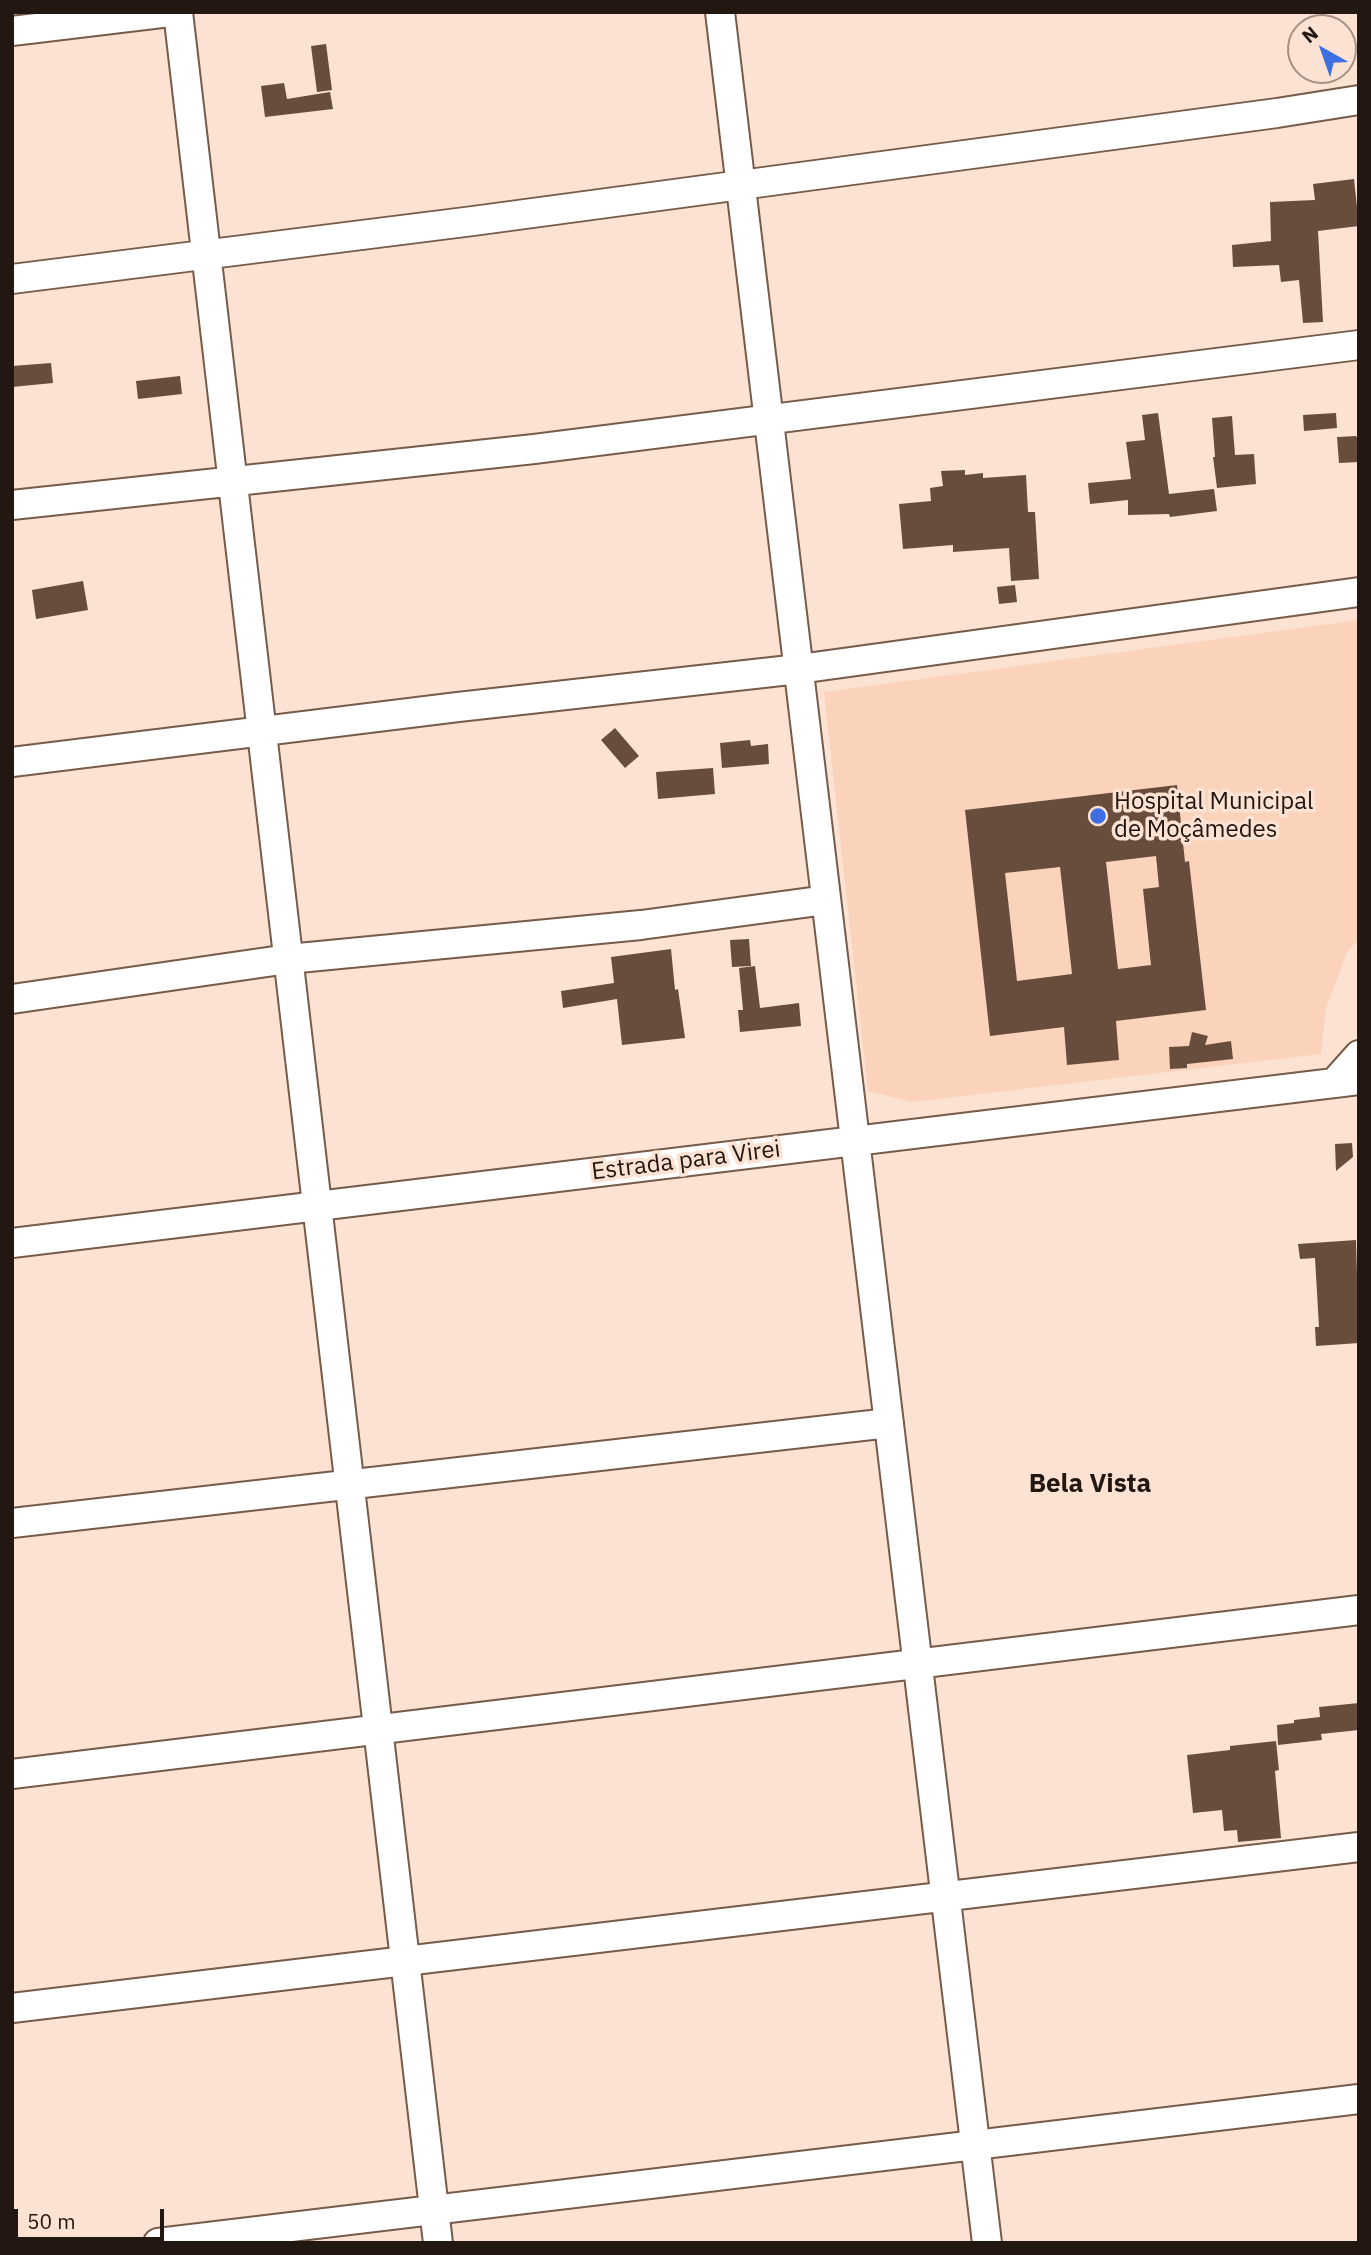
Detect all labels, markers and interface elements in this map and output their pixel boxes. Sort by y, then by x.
north arrow [1287,14,1357,84]
text: N [1297,21,1323,48]
place label: Hospital Municipal de Moçâmedes [1114,788,1314,844]
marker: Hospital Municipal de Moçâmedes [1088,806,1108,826]
street label: Estrada para Virei [590,1135,782,1187]
district label: Bela Vista [1029,1468,1151,1500]
scale bar [18,2196,168,2240]
text: 50 m [27,2207,76,2235]

